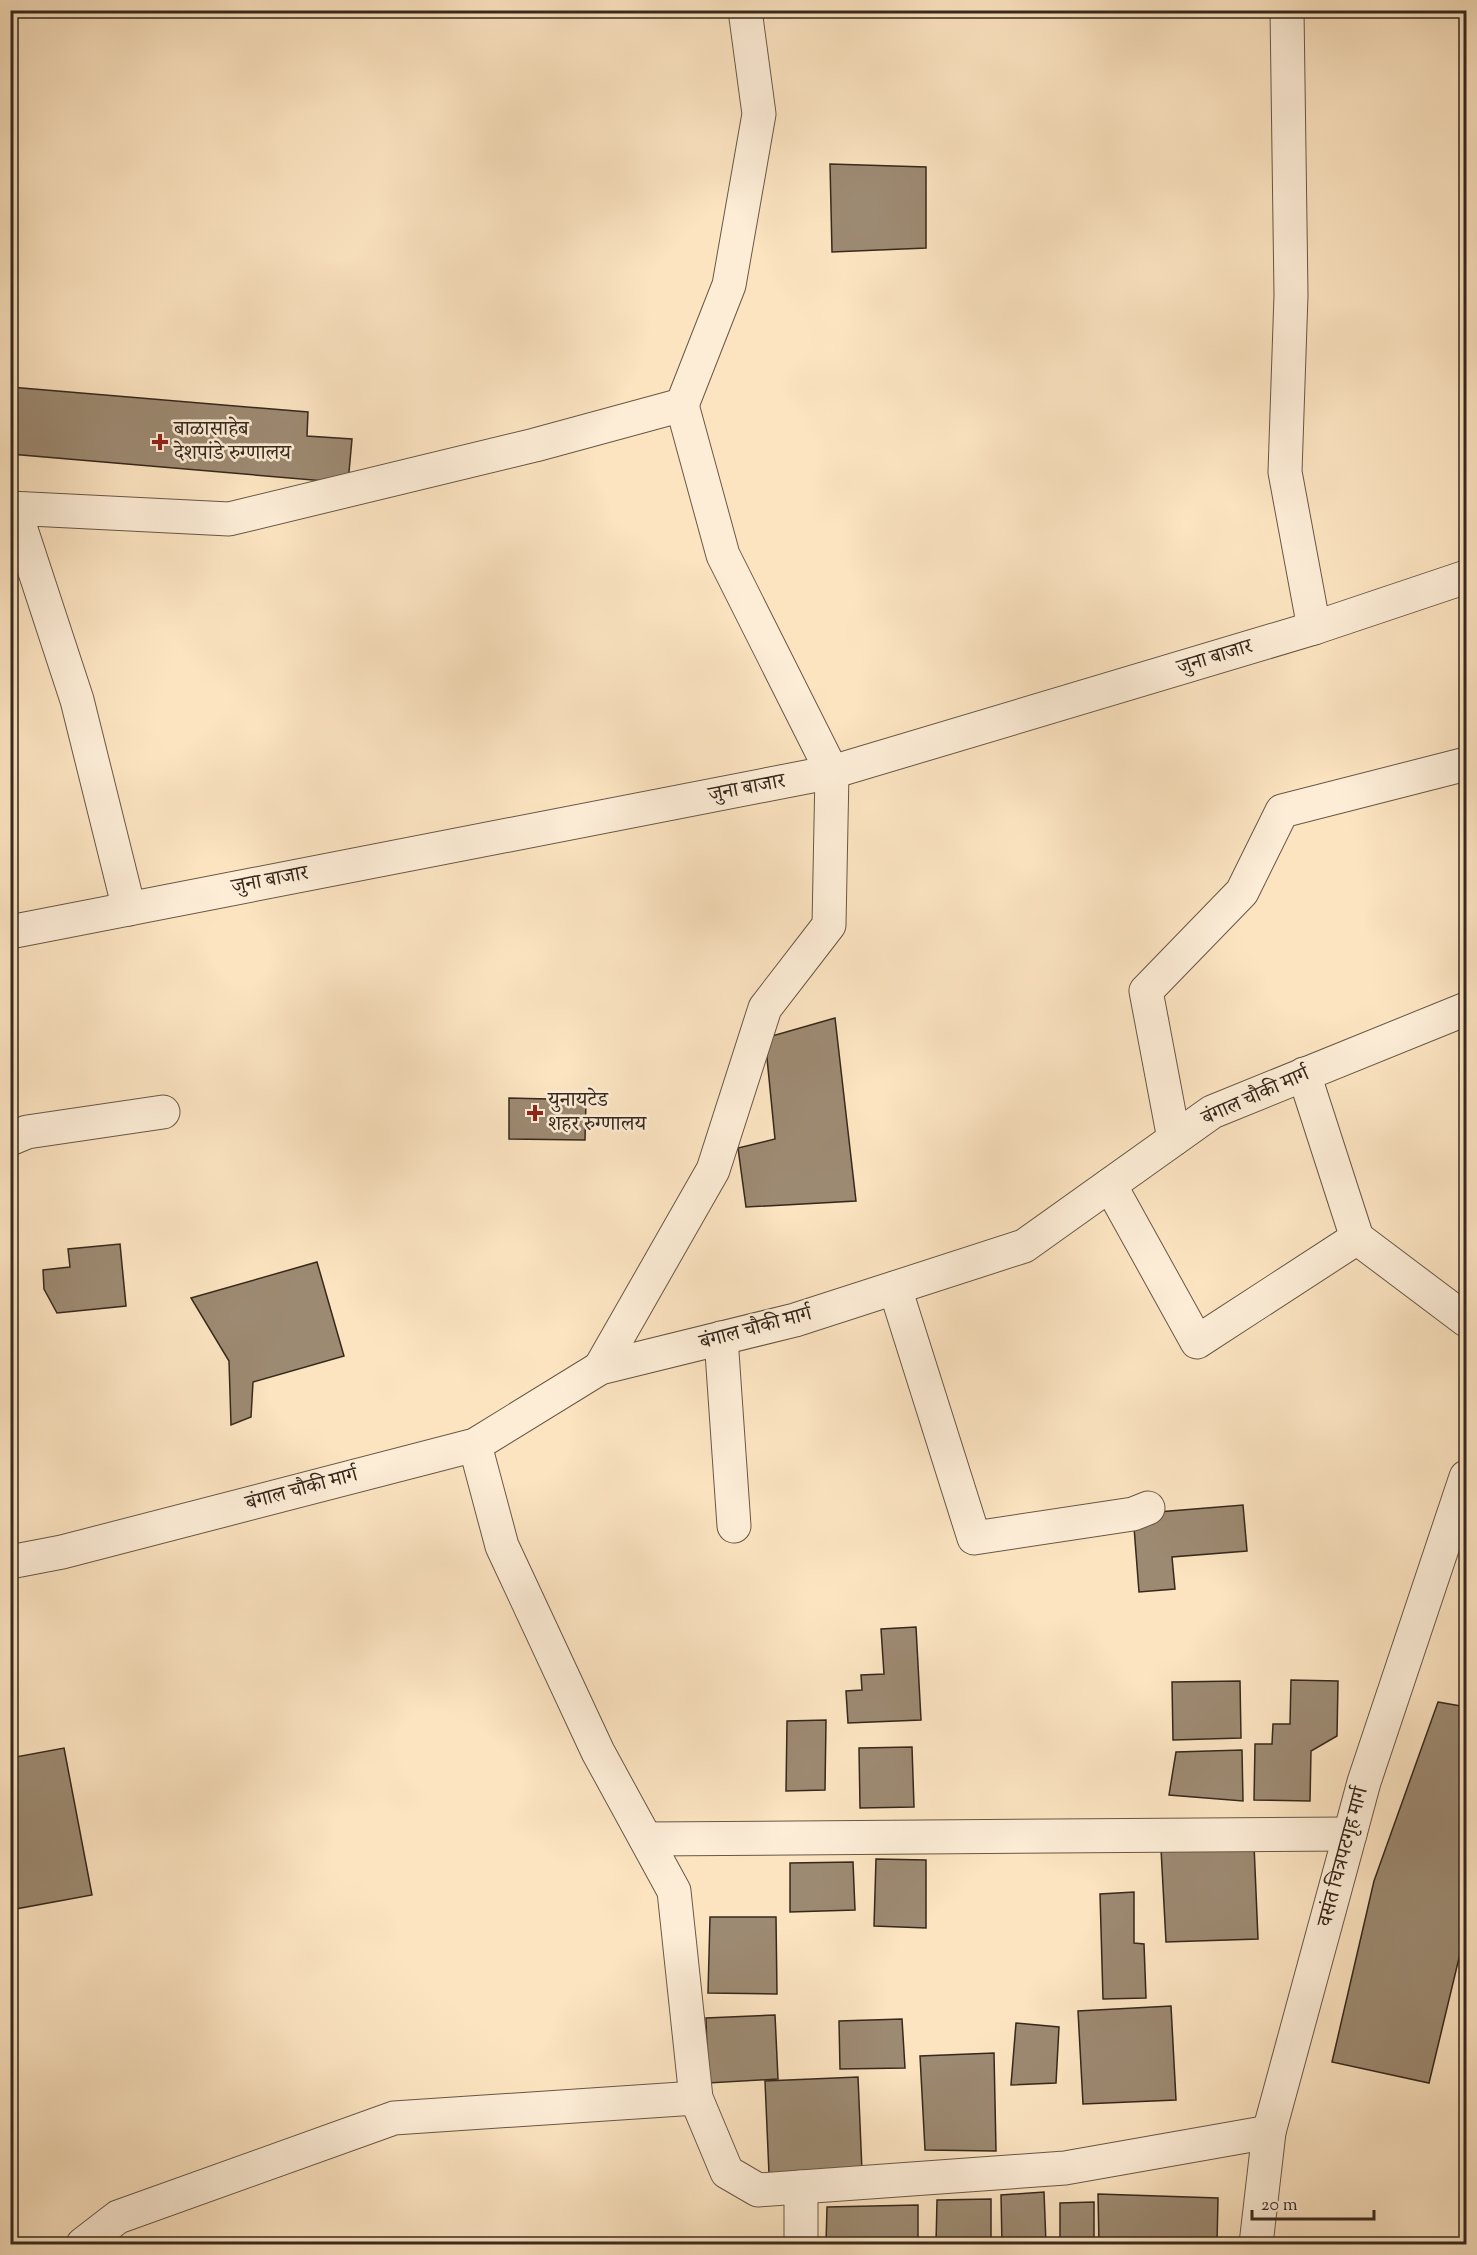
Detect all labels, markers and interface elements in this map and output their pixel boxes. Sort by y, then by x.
place label: बाळासाहेब देशपांडे रुग्णालय [173,415,292,469]
marker: बाळासाहेब देशपांडे रुग्णालय [151,433,169,451]
street label: जुना बाजार [1173,632,1257,684]
street label: जुना बाजार [705,767,789,811]
street label: जुना बाजार [228,859,312,903]
street label: बंगाल चौकी मार्ग [1197,1060,1315,1134]
place label: युनायटेड शहर रुग्णालय [547,1086,647,1140]
marker: युनायटेड शहर रुग्णालय [526,1104,544,1122]
street label: बंगाल चौकी मार्ग [696,1299,816,1359]
street label: बंगाल चौकी मार्ग [242,1460,362,1520]
street label: वसंत चित्रपटगृह मार्ग [1311,1783,1377,1931]
scale bar [1252,2183,1374,2221]
text: 20 m [1261,2193,1298,2219]

